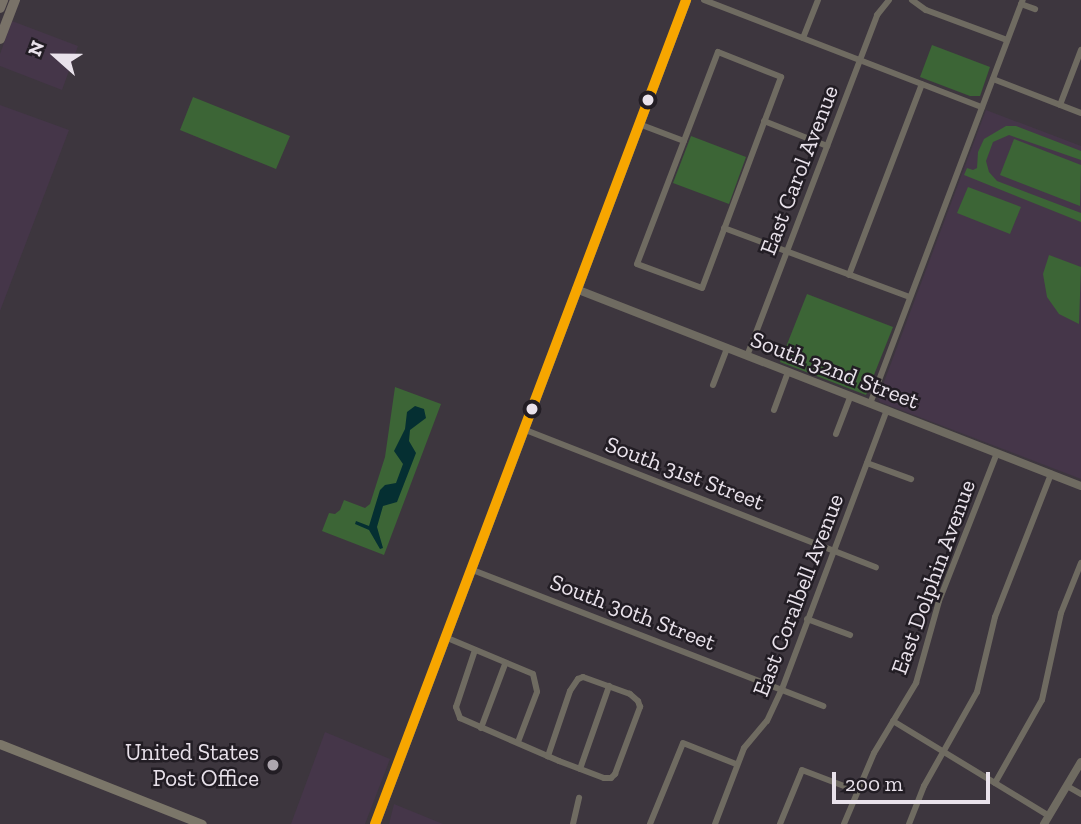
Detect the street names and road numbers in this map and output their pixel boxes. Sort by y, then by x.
street label: East Carol Avenue [754,81,844,259]
street label: South 32nd Street [747,325,923,415]
street label: South 31st Street [602,430,768,516]
street label: East Dolphin Avenue [885,476,981,678]
street label: East Coralbell Avenue [747,489,849,701]
street label: South 30th Street [546,568,720,656]

